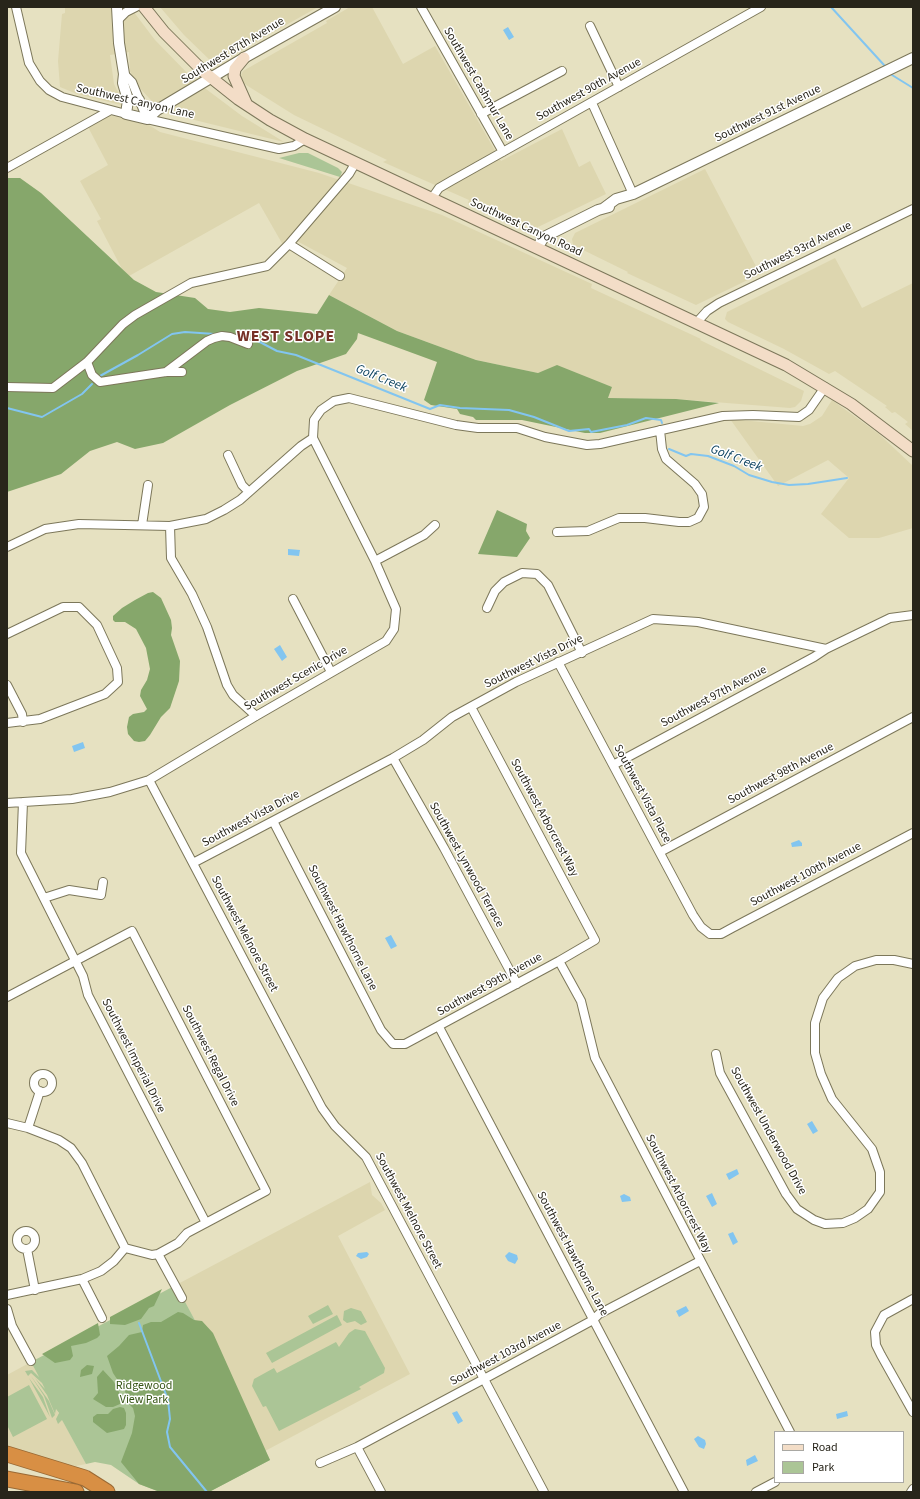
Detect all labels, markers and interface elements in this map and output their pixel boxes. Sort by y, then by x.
street label: Southwest 87th Avenue [179,15,287,87]
street label: Southwest Cashmur Lane [440,25,516,143]
street label: Southwest 90th Avenue [534,55,644,125]
street label: Southwest Canyon Lane [75,81,195,123]
street label: Southwest 91st Avenue [713,82,823,146]
street label: Southwest Canyon Road [468,196,584,260]
street label: Southwest 93rd Avenue [742,219,854,283]
district label: WEST SLOPE [237,327,335,347]
water label: Golf Creek [353,362,409,396]
water label: Golf Creek [708,442,764,476]
street label: Southwest Vista Drive [482,632,586,692]
street label: Southwest Scenic Drive [242,644,350,714]
street label: Southwest 97th Avenue [659,663,769,731]
street label: Southwest 98th Avenue [726,740,836,808]
street label: Southwest Vista Place [610,742,674,846]
street label: Southwest Arborcrest Way [507,757,581,879]
street label: Southwest Vista Drive [200,787,302,851]
street label: Southwest Lynwood Terrace [426,800,506,930]
street label: Southwest 100th Avenue [748,840,864,910]
street label: Southwest Hawthorne Lane [304,863,380,993]
street label: Southwest Melnore Street [207,874,281,994]
street label: Southwest 99th Avenue [435,950,545,1020]
street label: Southwest Imperial Drive [98,997,168,1115]
street label: Southwest Regal Drive [178,1003,242,1109]
street label: Southwest Underwood Drive [727,1065,809,1197]
street label: Southwest Arborcrest Way [642,1132,714,1256]
street label: Southwest Melnore Street [371,1151,445,1271]
street label: Southwest Hawthorne Lane [533,1189,611,1319]
street label: Southwest 103rd Avenue [448,1319,564,1389]
park label: Ridgewood View Park [116,1379,172,1407]
legend [774,1431,904,1483]
text: Road [812,1439,838,1456]
text: Park [812,1459,834,1476]

